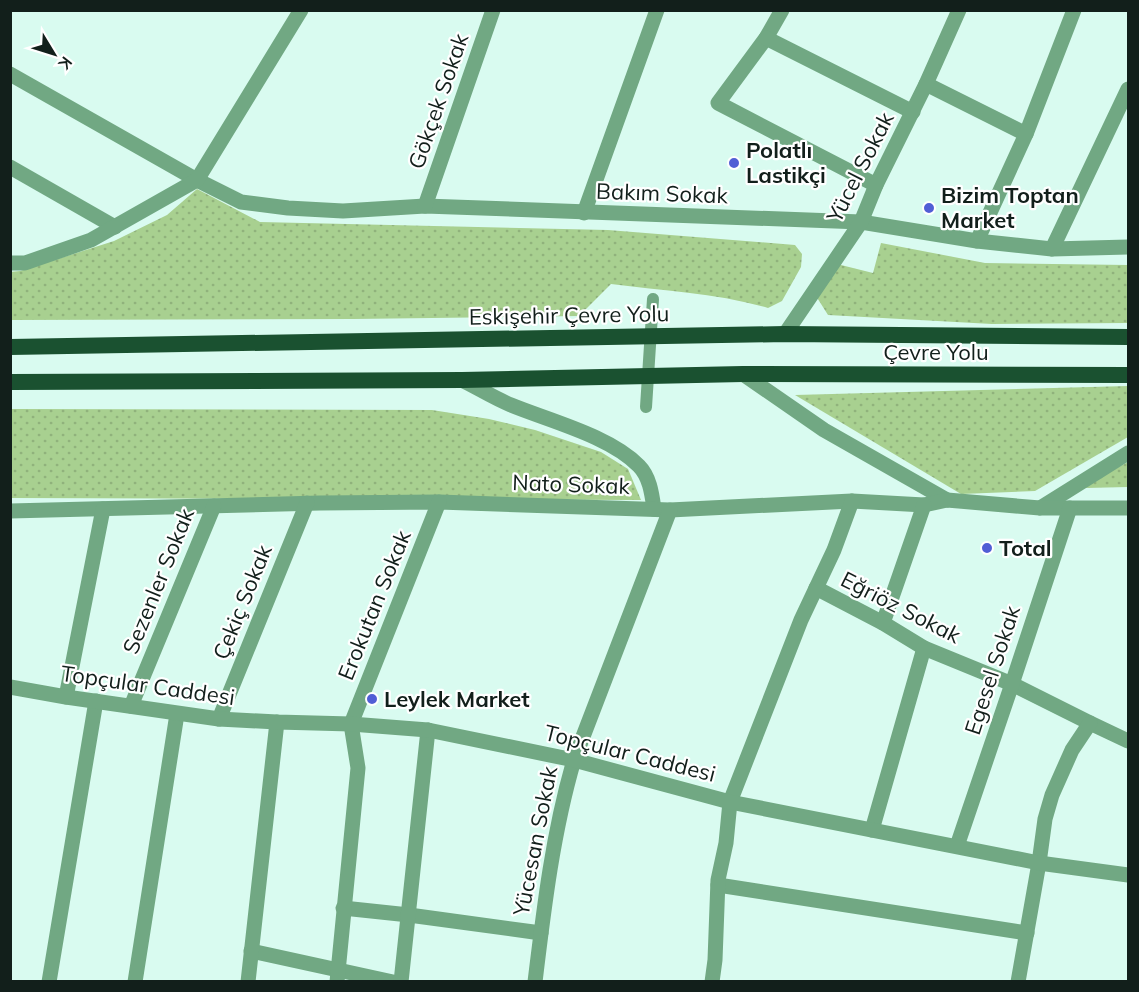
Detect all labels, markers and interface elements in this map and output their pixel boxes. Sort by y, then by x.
north arrow [24,24,84,84]
street label: Gökçek Sokak [402,29,474,172]
text: K [54,53,77,75]
street label: Yücel Sokak [820,107,900,228]
place label: Polatlı Lastikçi [746,136,826,189]
marker: Polatlı Lastikçi [727,156,741,170]
street label: Bakım Sokak [596,177,729,209]
place label: Bizim Toptan Market [941,181,1079,234]
marker: Bizim Toptan Market [922,201,936,215]
street label: Eskişehir Çevre Yolu [469,299,669,331]
street label: Çevre Yolu [883,338,989,366]
street label: Nato Sokak [512,468,631,500]
street label: Sezenler Sokak [116,503,200,658]
street label: Erokutan Sokak [331,525,417,684]
place label: Total [999,534,1052,562]
street label: Çekiç Sokak [206,540,278,664]
marker: Total [980,541,994,555]
street label: Eğriöz Sokak [836,565,966,649]
street label: Egesel Sokak [958,601,1026,738]
street label: Topçular Caddesi [59,659,237,711]
place label: Leylek Market [384,685,530,713]
marker: Leylek Market [365,692,379,706]
street label: Topçular Caddesi [541,718,719,788]
street label: Yücesan Sokak [507,763,563,919]

